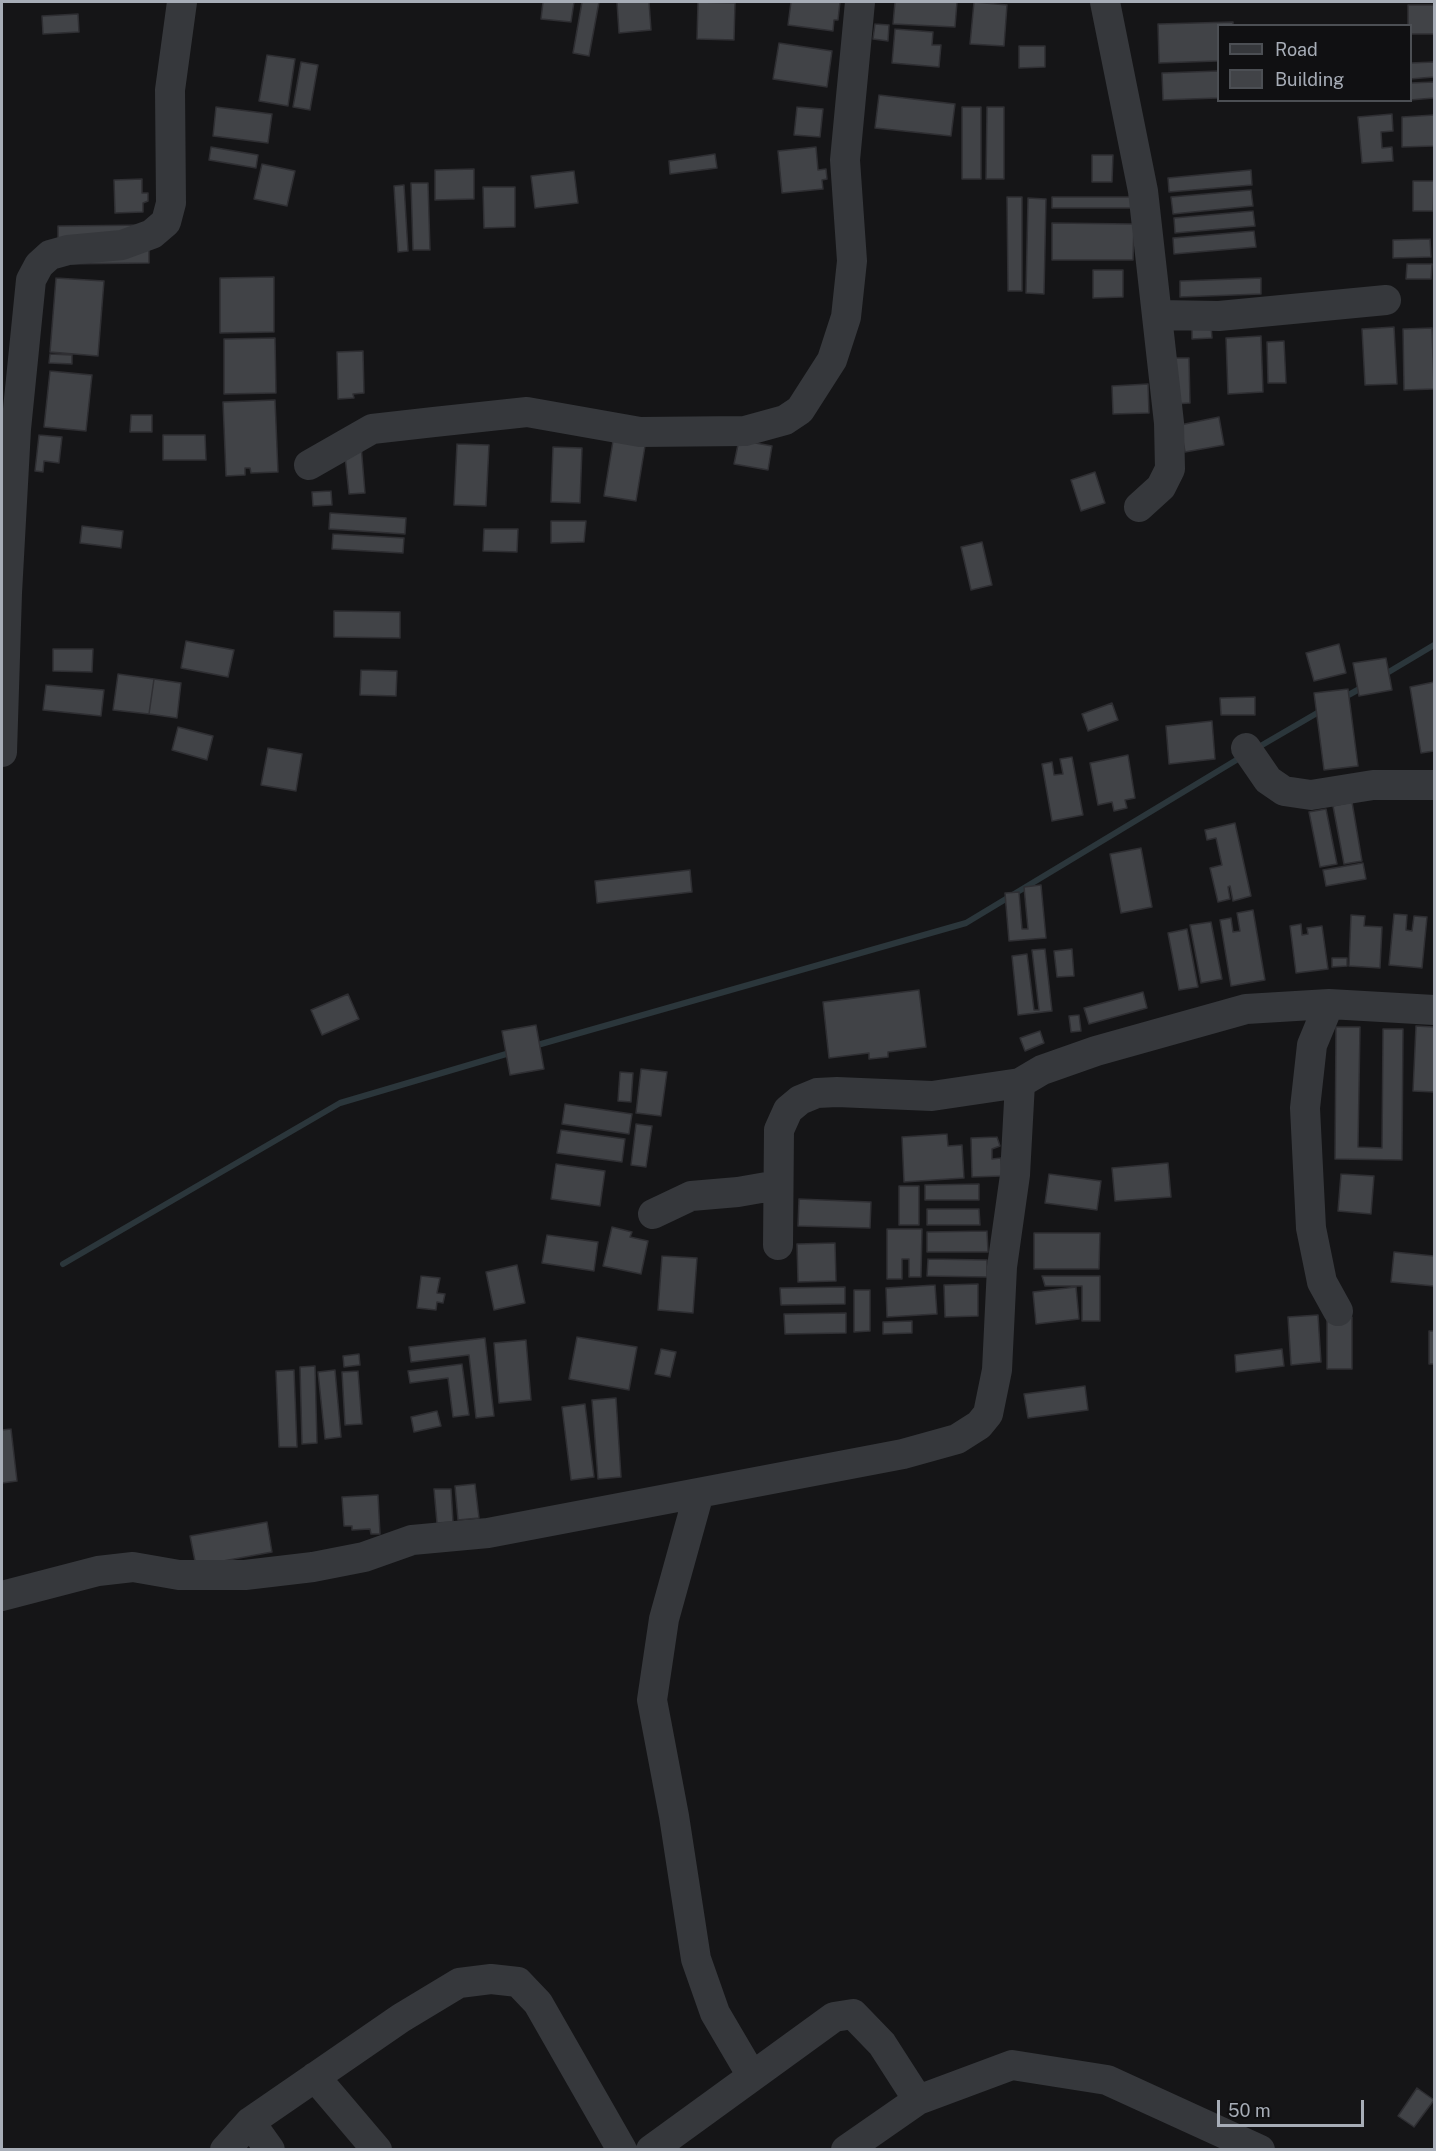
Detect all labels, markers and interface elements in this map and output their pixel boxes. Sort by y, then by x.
legend [1217,24,1412,102]
text: Road [1275,39,1318,60]
text: Building [1275,69,1344,90]
scale bar [1220,2088,1367,2126]
text: 50 m [1228,2100,1271,2121]

